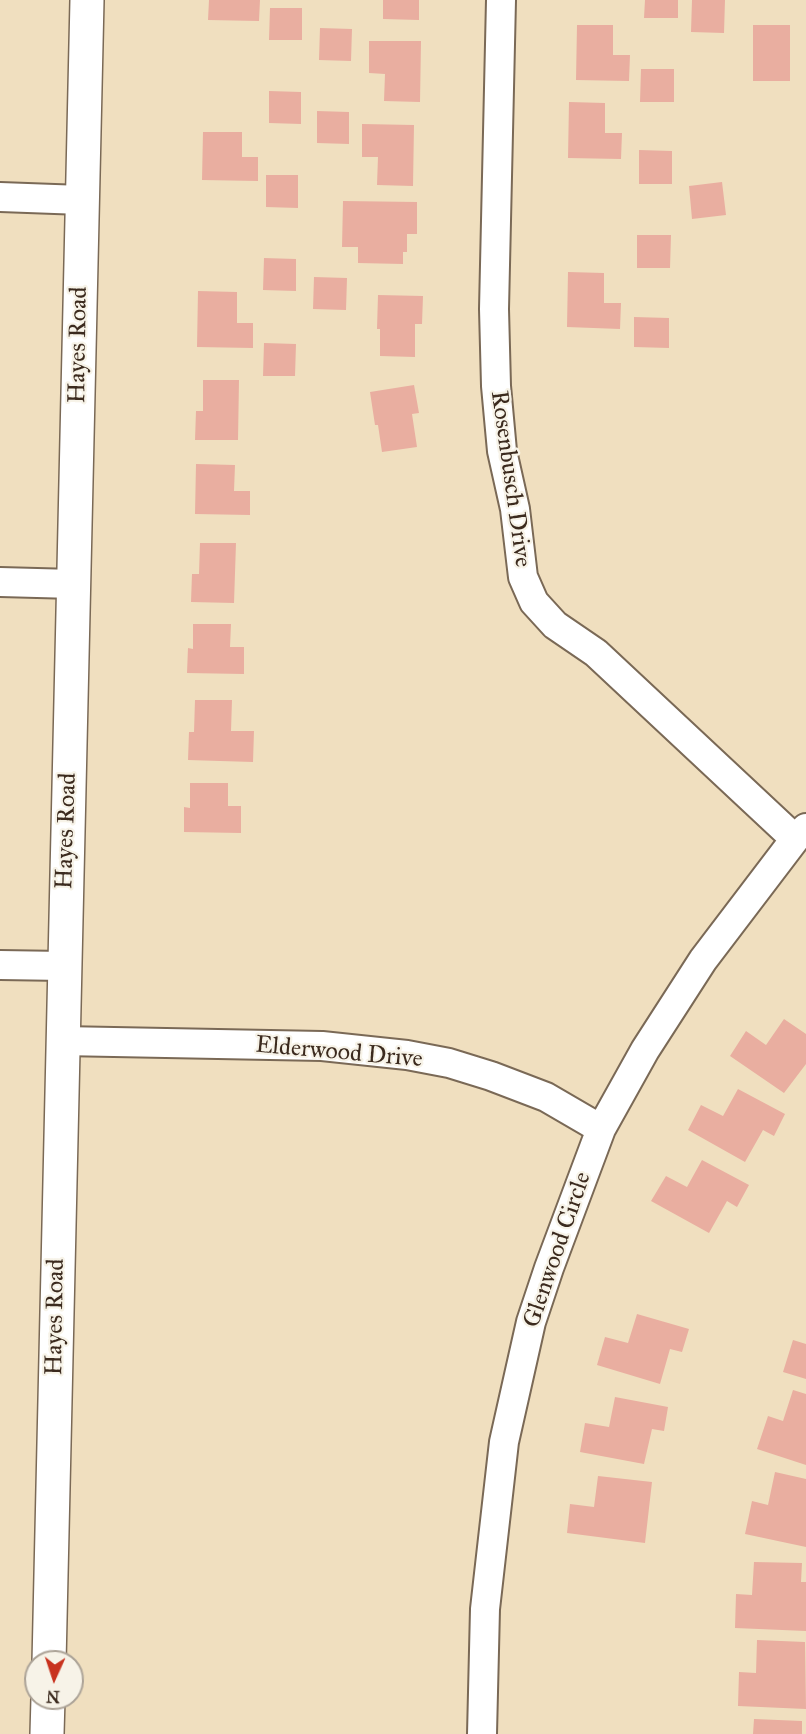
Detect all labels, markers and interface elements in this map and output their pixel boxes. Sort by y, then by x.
street label: Hayes Road [64,286,94,404]
street label: Rosenbusch Drive [483,389,537,569]
street label: Hayes Road [51,772,83,890]
street label: Elderwood Drive [254,1031,424,1075]
street label: Glenwood Circle [518,1169,598,1331]
street label: Hayes Road [41,1258,71,1376]
north arrow [24,1650,84,1710]
text: N [46,1687,60,1706]

